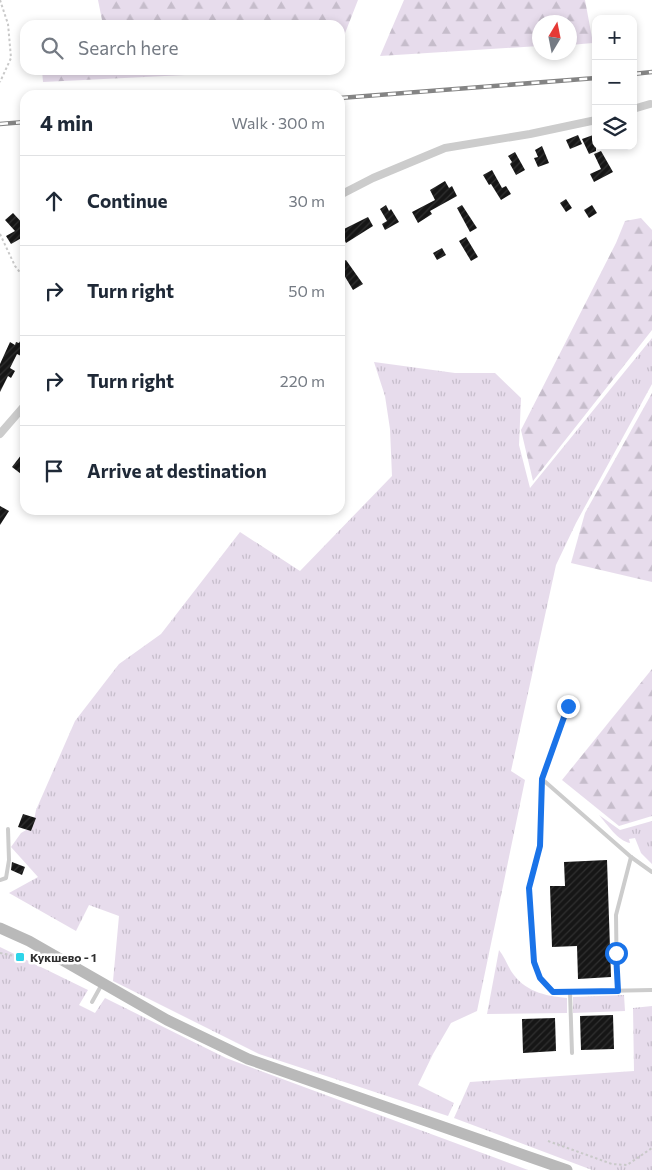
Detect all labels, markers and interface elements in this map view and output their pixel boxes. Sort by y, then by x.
north arrow [532,15,577,60]
map controls [592,15,637,150]
button: + [592,15,637,60]
search box [20,20,345,75]
icon: search [38,34,66,62]
text: Search here [78,36,178,59]
button: − [592,60,637,105]
button: layers [592,105,637,150]
text: 4 min [40,110,93,135]
text: Walk · 300 m [231,113,325,132]
icon: ahead [40,187,68,215]
text: Continue [87,189,167,212]
text: 30 m [288,191,325,210]
icon: right [40,277,68,305]
text: Turn right [87,279,174,302]
text: 50 m [288,281,325,300]
icon: right [40,367,68,395]
text: Turn right [87,369,174,392]
text: 220 m [280,371,325,390]
icon: arrive [40,457,68,485]
text: Arrive at destination [87,459,267,482]
route end [557,695,580,718]
route start [605,942,628,965]
place label: Кукшево - 1 [30,950,97,964]
marker: Кукшево - 1 [14,951,26,963]

